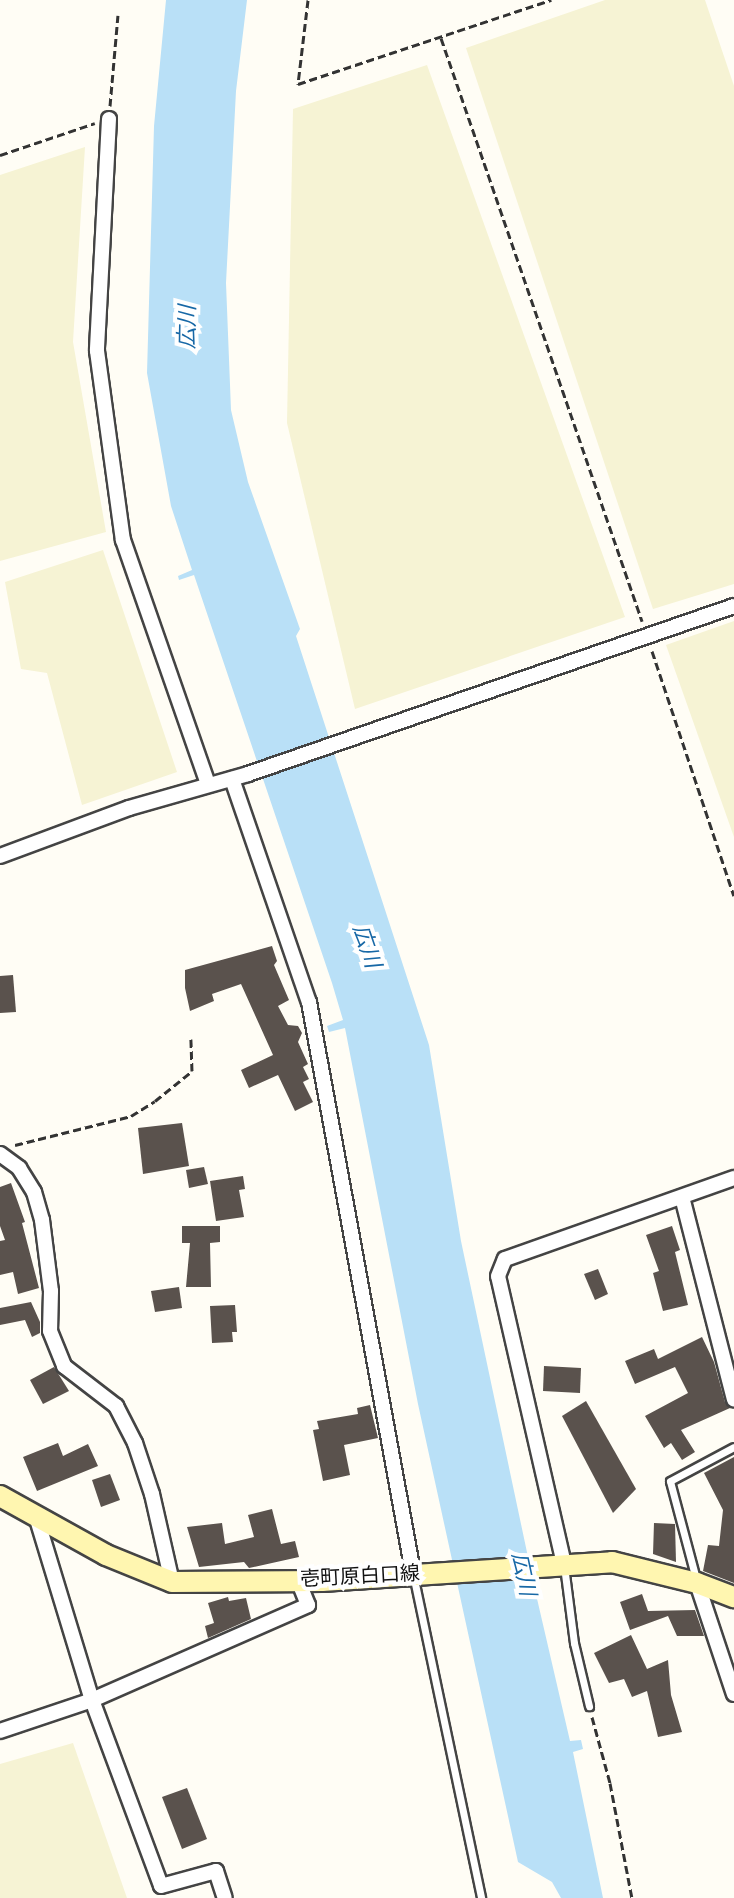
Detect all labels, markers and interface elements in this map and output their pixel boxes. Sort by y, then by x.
water label: 広川 [173,305,201,349]
water label: 広川 [347,921,387,971]
water label: 広川 [507,1550,541,1598]
street label: 壱町原白口線 [299,1561,421,1591]

